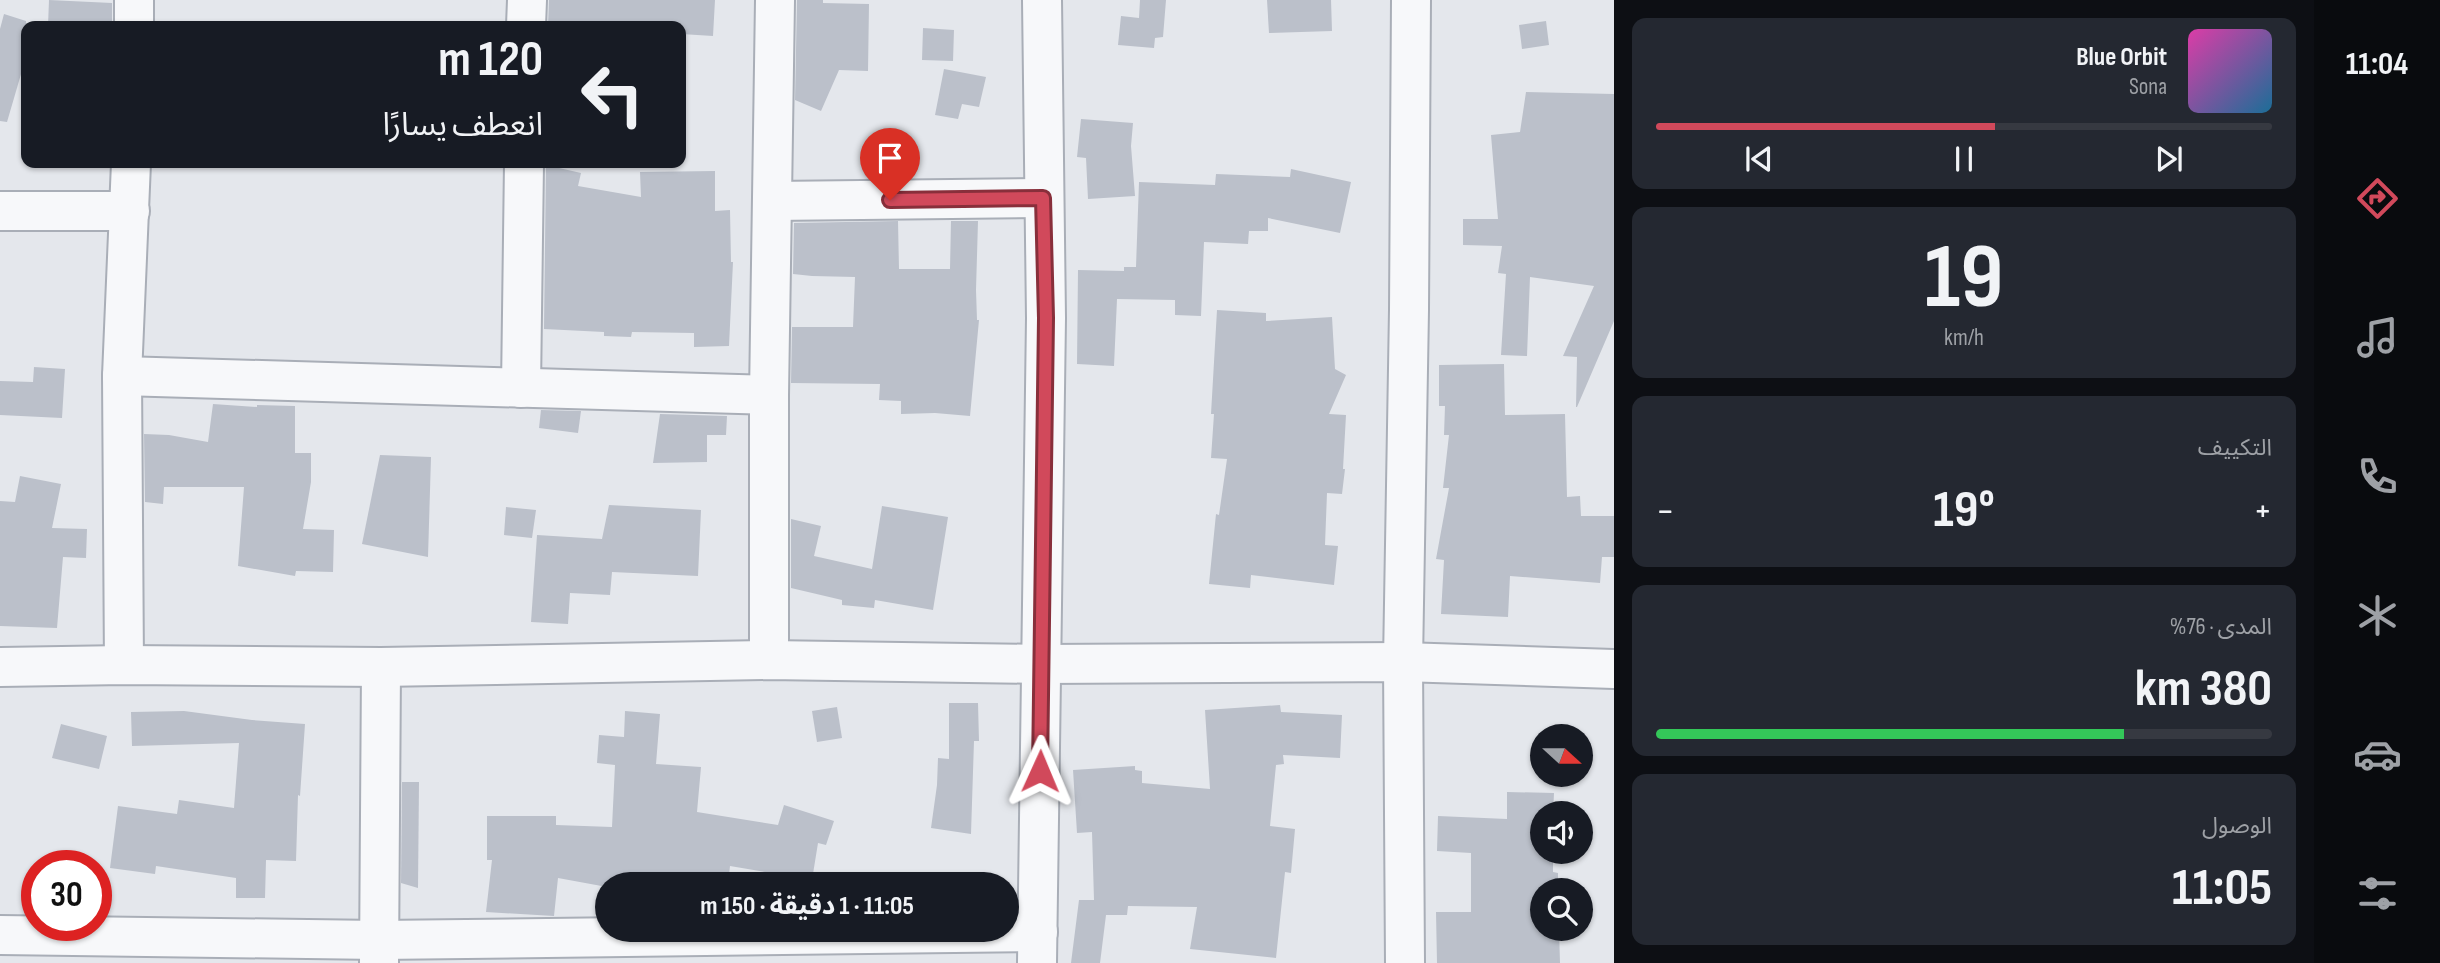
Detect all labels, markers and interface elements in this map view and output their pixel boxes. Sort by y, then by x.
text: 120 m [438,31,543,90]
text: Blue Orbit [2076,42,2167,73]
text: 11:04 [2346,45,2408,84]
icon: left [567,49,658,140]
text: Sona [2129,73,2167,101]
text: انعطف يسارًا [383,106,543,145]
pin [860,128,920,200]
icon: arrive [871,139,909,177]
icon: previous [1740,140,1778,178]
icon: pause [1945,140,1983,178]
icon: next [2150,140,2188,178]
icon: directions [2353,174,2402,223]
text: 19 [1925,224,2003,333]
icon: music [2353,313,2402,362]
text: km/h [1944,324,1984,352]
text: التكييف [2198,434,2272,462]
icon: phone [2353,452,2402,501]
text: 19° [1933,479,1995,542]
text: − [1656,489,1675,534]
text: + [2253,489,2272,534]
icon: climate [2353,591,2402,640]
text: المدى · 76% [2170,613,2272,641]
text: 380 km [2135,658,2272,721]
north arrow [1530,724,1592,788]
map controls [1530,724,1593,941]
icon: car [2353,730,2402,779]
position arrow [1003,734,1077,808]
button: sound [1530,801,1593,864]
text: الوصول [2202,812,2272,840]
speed limit sign: 30 [21,850,112,941]
text: 11:05 [2172,857,2272,920]
icon: filters [2353,869,2402,918]
button: search [1530,878,1593,941]
text: 11:05 · 1 دقيقة · 150 m [700,891,914,922]

